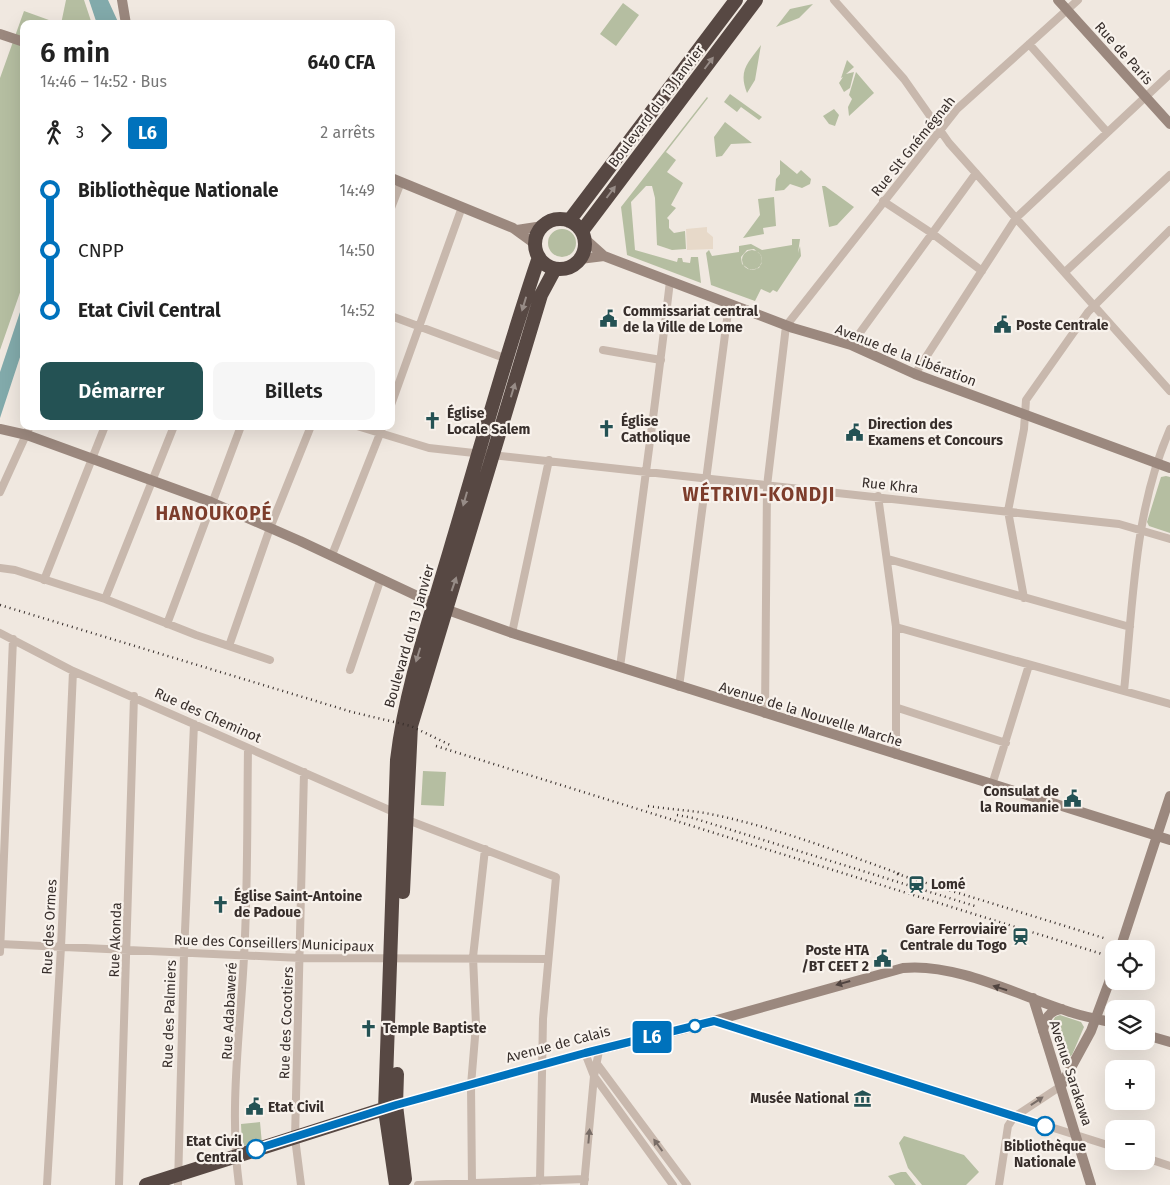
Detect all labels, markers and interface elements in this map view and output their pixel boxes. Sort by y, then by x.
street label: Rue de Paris [1091,18,1157,89]
text: 6 min [40,36,110,69]
street label: Boulevard du 13 Janvier [605,41,708,171]
text: 640 CFA [307,51,375,74]
one-way arrow [704,56,714,70]
text: 14:46 – 14:52 · Bus [40,72,167,91]
street label: Rue Slt Gnémégnah [868,93,959,200]
icon: walk [40,119,68,147]
icon: forward [92,119,120,147]
text: L6 [138,122,157,144]
text: 3 [76,123,84,142]
text: 2 arrêts [320,123,375,142]
text: Bibliothèque Nationale [78,179,279,202]
text: 14:49 [339,181,375,200]
one-way arrow [606,185,616,199]
text: CNPP [78,239,124,262]
text: 14:50 [339,241,375,260]
one-way arrow [519,296,527,311]
text: Etat Civil Central [78,299,221,322]
text: 14:52 [340,301,375,320]
place label: Commissariat central de la Ville de Lome [623,303,759,336]
public building icon: Commissariat central de la Ville de Lome [599,309,619,329]
public building icon: Poste Centrale [992,315,1012,335]
place label: Poste Centrale [1016,317,1109,334]
street label: Avenue de la Libération [833,321,979,390]
button: Démarrer [40,362,203,420]
button: Billets [213,362,375,420]
one-way arrow [510,383,517,398]
place label: Église Locale Salem [447,404,531,438]
church icon: Église Locale Salem [423,411,443,431]
place label: Église Catholique [621,412,691,446]
place label: Direction des Examens et Concours [868,416,1003,449]
church icon: Église Catholique [597,419,617,439]
public building icon: Direction des Examens et Concours [844,422,864,442]
street label: Rue Khra [861,474,919,497]
district label: WÉTRIVI-KONDJI [683,481,835,506]
one-way arrow [461,492,469,507]
district label: HANOUKOPÉ [155,500,273,525]
street label: Boulevard du 13 Janvier [381,562,438,710]
one-way arrow [450,576,458,591]
one-way arrow [414,647,422,662]
street label: Avenue de la Nouvelle Marche [717,678,905,751]
street label: Rue des Cheminot [152,684,265,747]
place label: Consulat de la Roumanie [980,783,1059,816]
public building icon: Consulat de la Roumanie [1063,789,1083,809]
station icon: Lomé [907,874,927,894]
place label: Lomé [931,876,966,893]
street label: Rue des Ormes [39,878,61,975]
place label: Église Saint-Antoine de Padoue [234,887,363,921]
church icon: Église Saint-Antoine de Padoue [210,894,230,914]
street label: Rue Akonda [106,902,125,978]
place label: Gare Ferroviaire Centrale du Togo [900,921,1007,954]
station icon: Gare Ferroviaire Centrale du Togo [1011,927,1031,947]
street label: Rue des Conseillers Municipaux [174,932,374,955]
map controls [1105,940,1155,1170]
button: locate [1105,940,1155,990]
place label: Poste HTA /BT CEET 2 [802,942,870,975]
public building icon: Poste HTA /BT CEET 2 [873,948,893,968]
street label: Rue des Palmiers [159,959,180,1069]
street label: Rue Adabaweré [218,962,241,1060]
street label: Rue des Cocotiers [276,966,297,1080]
one-way arrow [835,980,850,988]
one-way arrow [993,983,1008,991]
button: layers [1105,1000,1155,1050]
church icon: Temple Baptiste [359,1018,379,1038]
street label: Avenue Sarakawa [1045,1018,1096,1128]
unlabelled marker [688,1019,702,1033]
place label: Temple Baptiste [383,1020,487,1037]
line badge: L6 [630,1021,674,1053]
street label: Avenue de Calais [504,1022,613,1067]
text: L6 [643,1026,661,1048]
button: + [1105,1060,1155,1110]
museum icon: Musée National [853,1088,873,1108]
place label: Musée National [750,1090,850,1107]
one-way arrow [1031,1096,1044,1106]
public building icon: Etat Civil [244,1097,264,1117]
place label: Etat Civil [268,1099,325,1116]
marker: Bibliothèque Nationale [1035,1116,1055,1136]
button: − [1105,1120,1155,1170]
one-way arrow [585,1128,593,1144]
place label: Etat Civil Central [186,1133,243,1166]
one-way arrow [653,1138,663,1152]
place label: Bibliothèque Nationale [1004,1138,1087,1171]
marker: Etat Civil Central [246,1139,266,1159]

